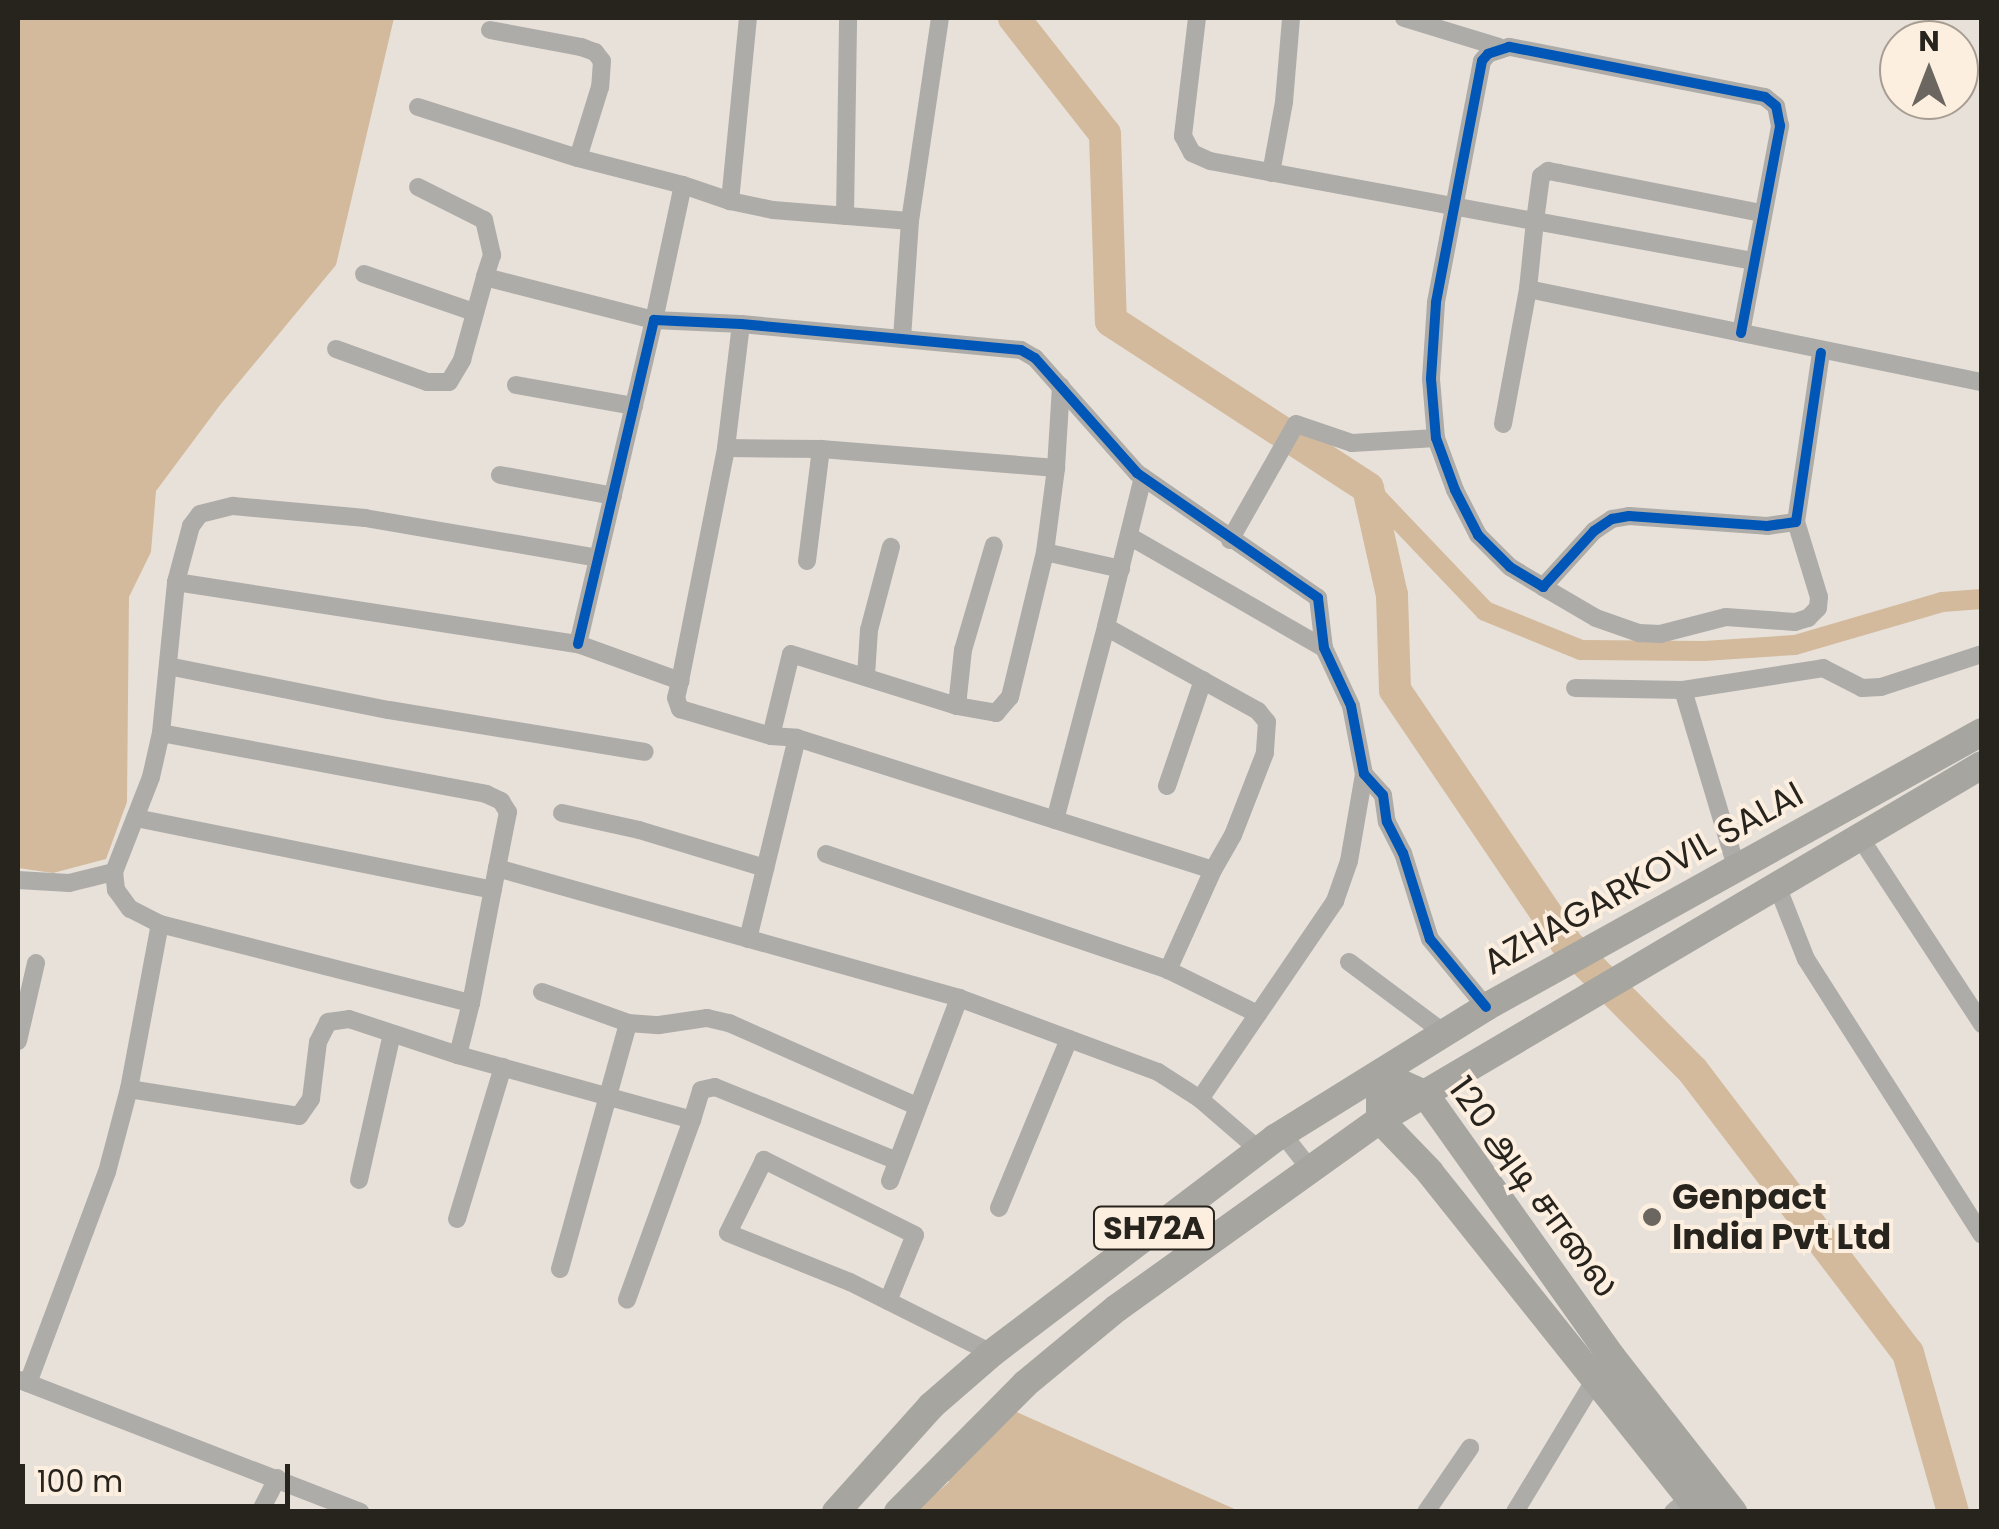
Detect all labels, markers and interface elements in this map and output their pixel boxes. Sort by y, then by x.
north arrow [1879,20,1979,120]
text: N [1918,22,1940,61]
street label: AZHAGARKOVIL SALAI [1476,773,1810,983]
street label: 120 அடி சாலை [1440,1069,1628,1305]
place label: Genpact India Pvt Ltd [1672,1176,1891,1258]
road number: SH72A [1092,1201,1216,1255]
marker: Genpact India Pvt Ltd [1641,1206,1663,1228]
scale bar [25,1444,295,1506]
text: 100 m [37,1460,123,1503]

